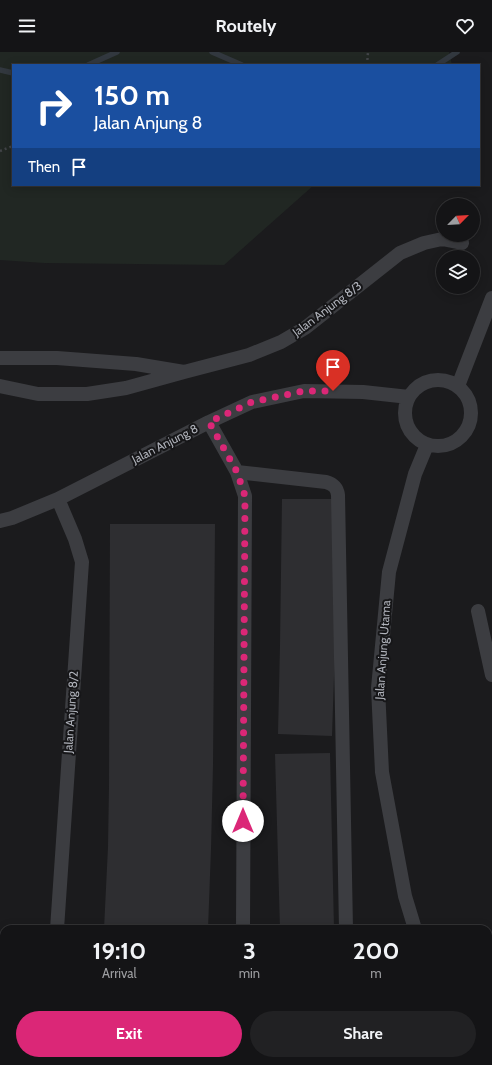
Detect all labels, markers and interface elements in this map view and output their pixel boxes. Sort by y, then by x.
icon: menu [16,15,38,37]
text: Routely [216,15,276,37]
icon: heart [454,15,476,37]
text: 150 m [94,78,170,112]
icon: right [28,80,80,132]
text: Jalan Anjung 8 [94,112,202,134]
icon: arrive [68,156,90,178]
text: Then [28,158,60,176]
north arrow [436,198,480,242]
map controls [436,198,480,294]
button: layers [436,250,480,294]
street label: Jalan Anjung 8/3 [288,278,364,340]
pin [316,350,350,391]
icon: arrive [322,356,344,378]
street label: Jalan Anjung 8 [128,420,200,467]
street label: Jalan Anjung Utama [371,599,393,701]
street label: Jalan Anjung 8/2 [60,670,81,755]
position arrow [222,800,264,842]
text: 19:10 [93,936,146,965]
text: 3 [243,936,256,965]
text: 200 [353,936,399,965]
text: Arrival [102,965,137,981]
text: min [239,965,260,981]
text: m [370,965,382,981]
button: Exit [16,1011,242,1057]
button: Share [250,1011,476,1057]

